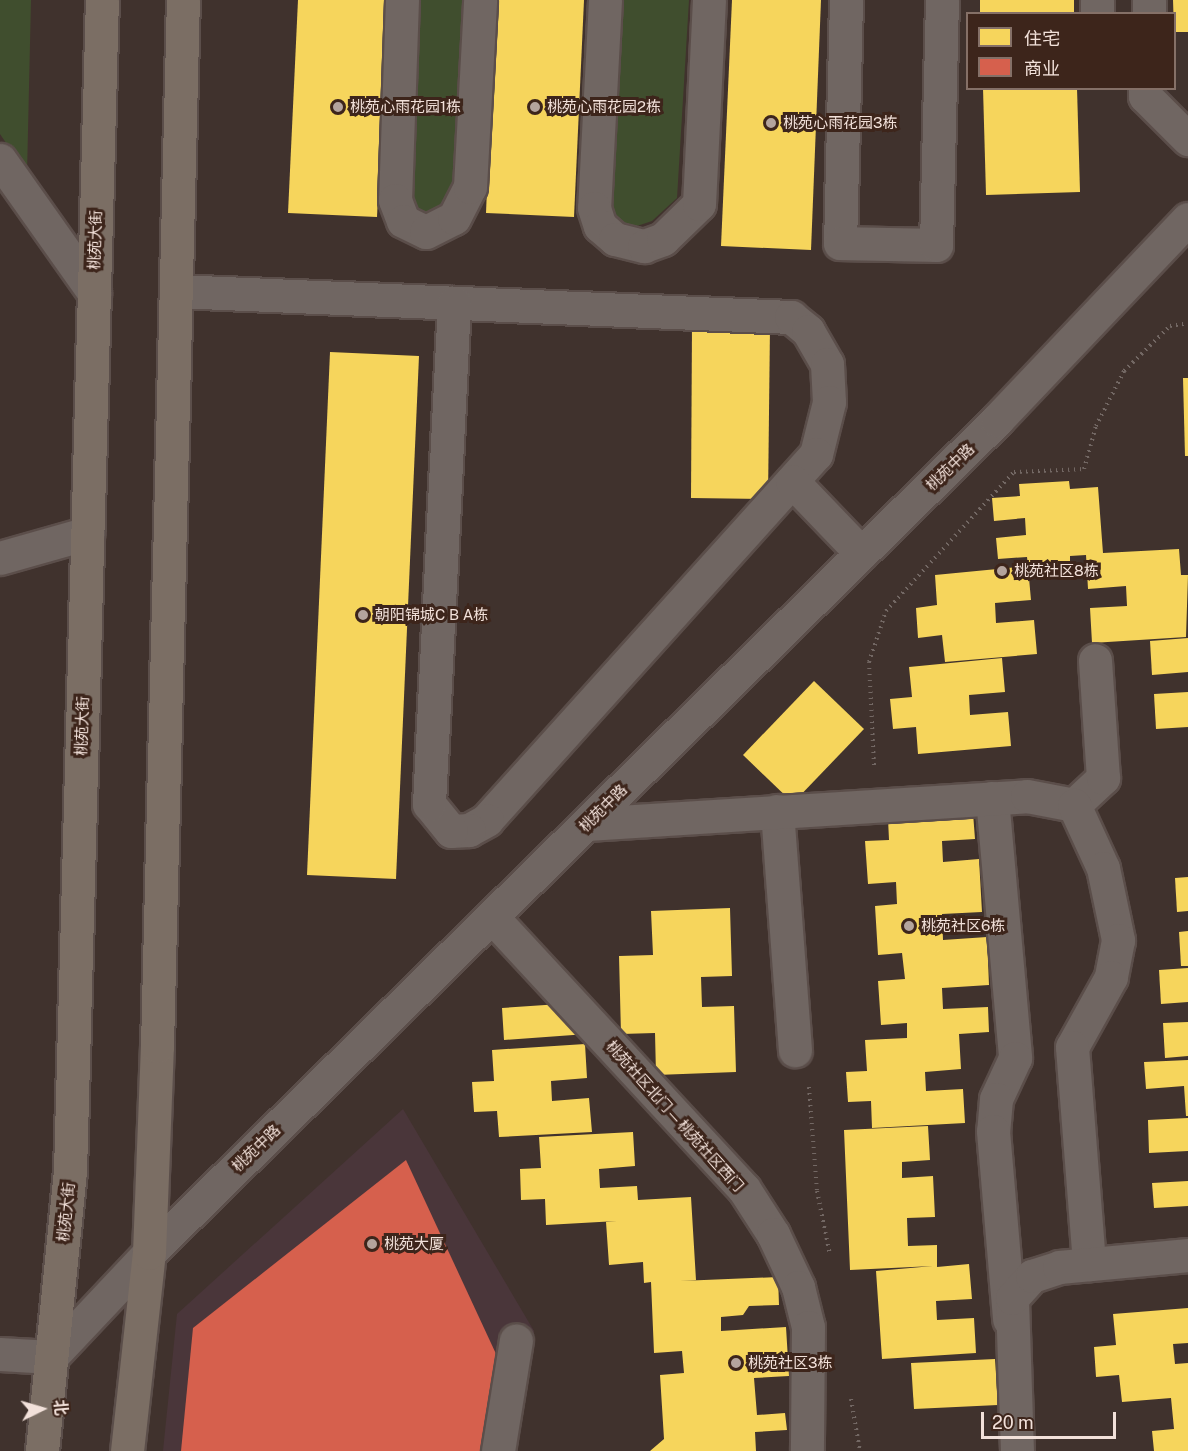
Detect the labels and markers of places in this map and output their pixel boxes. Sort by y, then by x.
place label: 桃苑心雨花园1栋 [350,98,461,116]
place label: 桃苑心雨花园2栋 [547,98,661,116]
marker: 桃苑心雨花园1栋 [331,100,345,114]
marker: 桃苑心雨花园2栋 [528,100,542,114]
place label: 桃苑心雨花园3栋 [783,114,897,132]
marker: 桃苑心雨花园3栋 [764,116,778,130]
place label: 桃苑社区8栋 [1014,562,1099,580]
marker: 桃苑社区8栋 [995,564,1009,578]
place label: 朝阳锦城C B A栋 [375,606,488,624]
marker: 朝阳锦城C B A栋 [356,608,370,622]
place label: 桃苑社区6栋 [921,917,1005,935]
marker: 桃苑社区6栋 [902,919,916,933]
place label: 桃苑大厦 [384,1235,444,1253]
marker: 桃苑大厦 [365,1237,379,1251]
place label: 桃苑社区3栋 [748,1354,832,1372]
marker: 桃苑社区3栋 [729,1356,743,1370]

